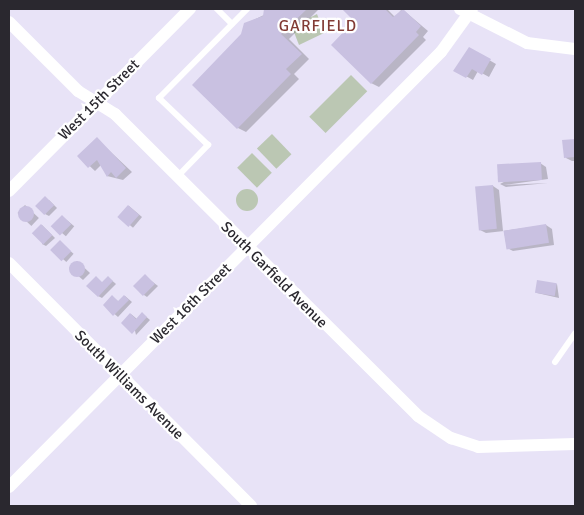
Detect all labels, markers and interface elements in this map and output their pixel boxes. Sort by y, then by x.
district label: GARFIELD [278,16,358,36]
street label: West 15th Street [55,56,143,144]
street label: South Garfield Avenue [217,218,331,332]
street label: West 16th Street [147,260,235,348]
street label: South Williams Avenue [71,327,187,443]

